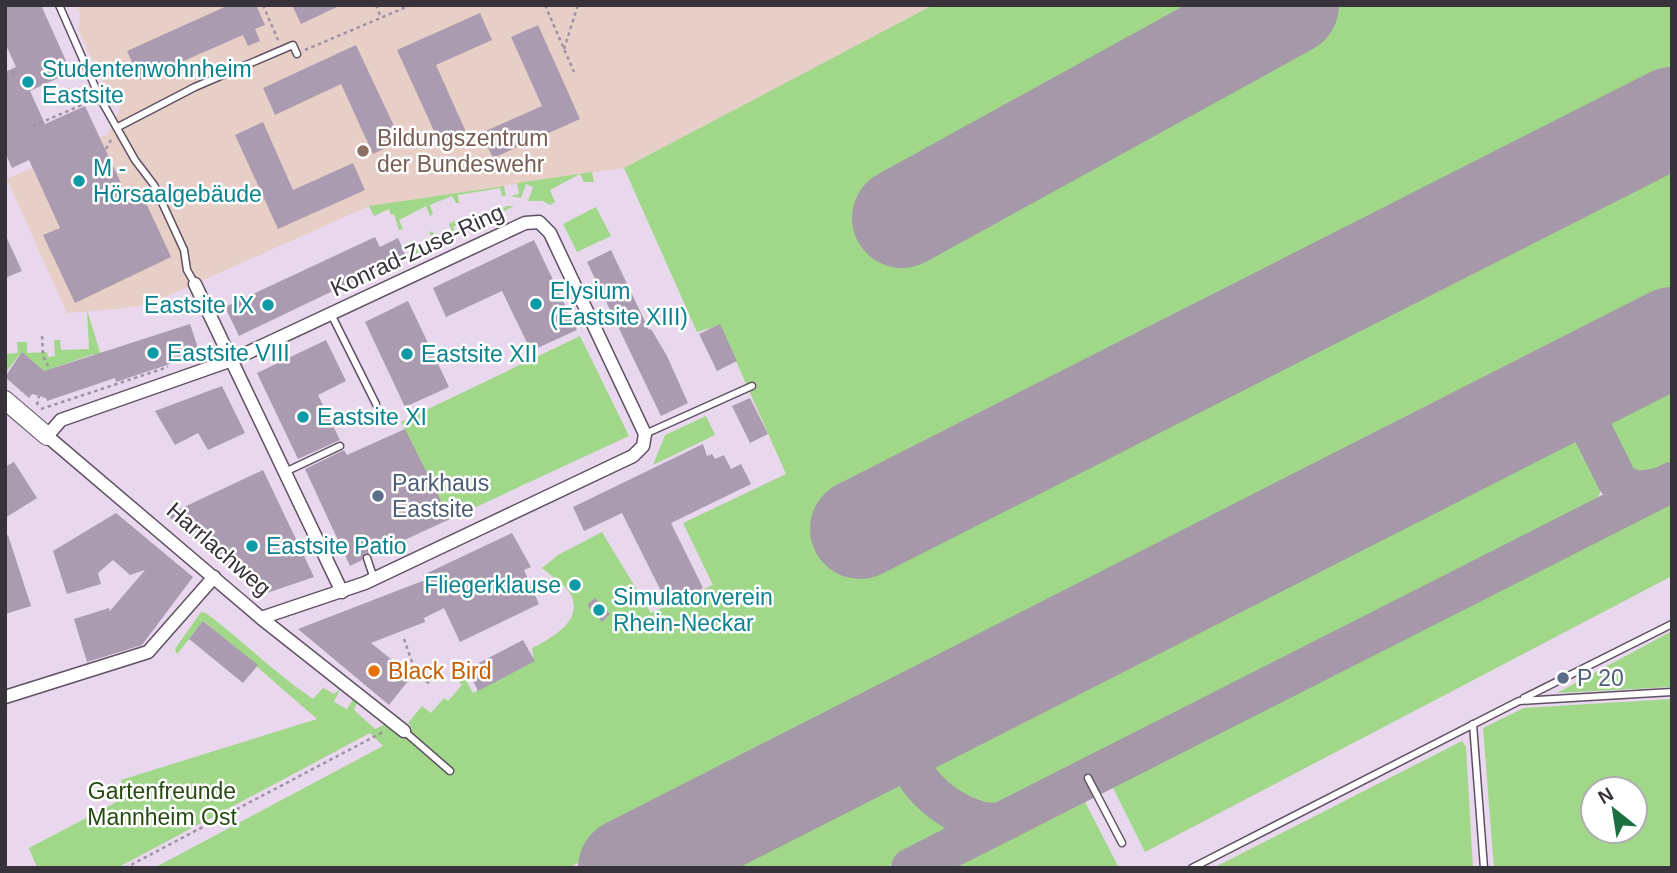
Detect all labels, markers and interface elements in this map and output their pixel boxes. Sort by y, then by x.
place label: Studentenwohnheim Eastsite [42,56,252,108]
marker: Studentenwohnheim Eastsite [20,74,36,90]
place label: Bildungszentrum der Bundeswehr [377,125,548,177]
marker: Bildungszentrum der Bundeswehr [355,143,371,159]
place label: M - Hörsaalgebäude [93,155,262,207]
marker: M - Hörsaalgebäude [71,173,87,189]
street label: Konrad-Zuse-Ring [326,199,508,301]
place label: Elysium (Eastsite XIII) [550,278,688,330]
place label: Eastsite IX [144,292,254,318]
marker: Elysium (Eastsite XIII) [528,296,544,312]
marker: Eastsite IX [260,297,276,313]
place label: Eastsite VIII [167,340,290,366]
place label: Eastsite XII [421,341,537,367]
marker: Eastsite VIII [145,345,161,361]
marker: Eastsite XII [399,346,415,362]
place label: Eastsite XI [317,404,427,430]
marker: Eastsite XI [295,409,311,425]
place label: Parkhaus Eastsite [392,470,489,522]
marker: Parkhaus Eastsite [370,488,386,504]
street label: Harrlachweg [162,497,276,601]
place label: Eastsite Patio [266,533,407,559]
marker: Eastsite Patio [244,538,260,554]
place label: Fliegerklause [424,572,561,598]
marker: Fliegerklause [567,577,583,593]
place label: Simulatorverein Rhein-Neckar [613,584,773,636]
marker: Simulatorverein Rhein-Neckar [591,602,607,618]
place label: Black Bird [388,658,492,684]
marker: Black Bird [366,663,382,679]
place label: P 20 [1577,665,1624,691]
marker: P 20 [1555,670,1571,686]
north arrow [1579,775,1649,845]
park label: Gartenfreunde Mannheim Ost [87,778,237,830]
text: N [1595,783,1617,808]

